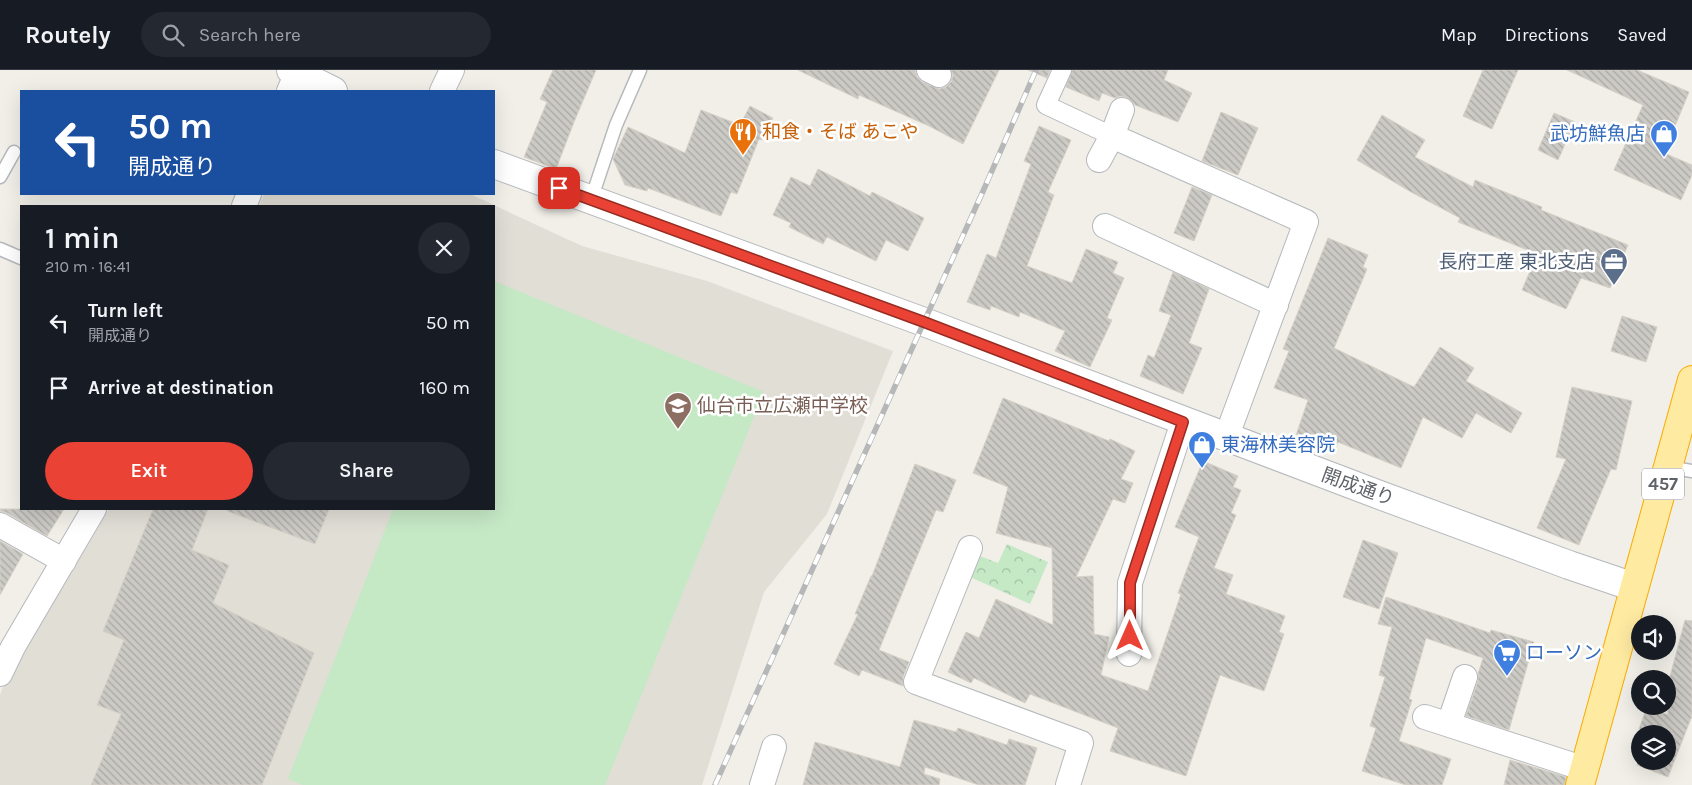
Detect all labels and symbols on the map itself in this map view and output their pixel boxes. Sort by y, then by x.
restaurant icon: 和食・そば あこや [728,117,758,156]
shop icon: 武坊鮮魚店 [1649,119,1679,158]
place label: 和食・そば あこや [762,121,919,143]
place label: 武坊鮮魚店 [1550,123,1645,145]
pin [538,167,580,209]
office icon: 長府工産 東北支店 [1599,247,1629,286]
place label: 長府工産 東北支店 [1438,251,1595,273]
school or university icon: 仙台市立広瀬中学校 [663,391,693,430]
place label: 仙台市立広瀬中学校 [697,395,868,417]
shop icon: 東海林美容院 [1187,430,1217,469]
place label: 東海林美容院 [1221,434,1335,456]
street label: 開成通り [1319,464,1397,510]
road number: 457 [1642,468,1684,499]
position arrow [1103,609,1155,661]
supermarket icon: ローソン [1492,638,1522,677]
place label: ローソン [1526,642,1602,664]

